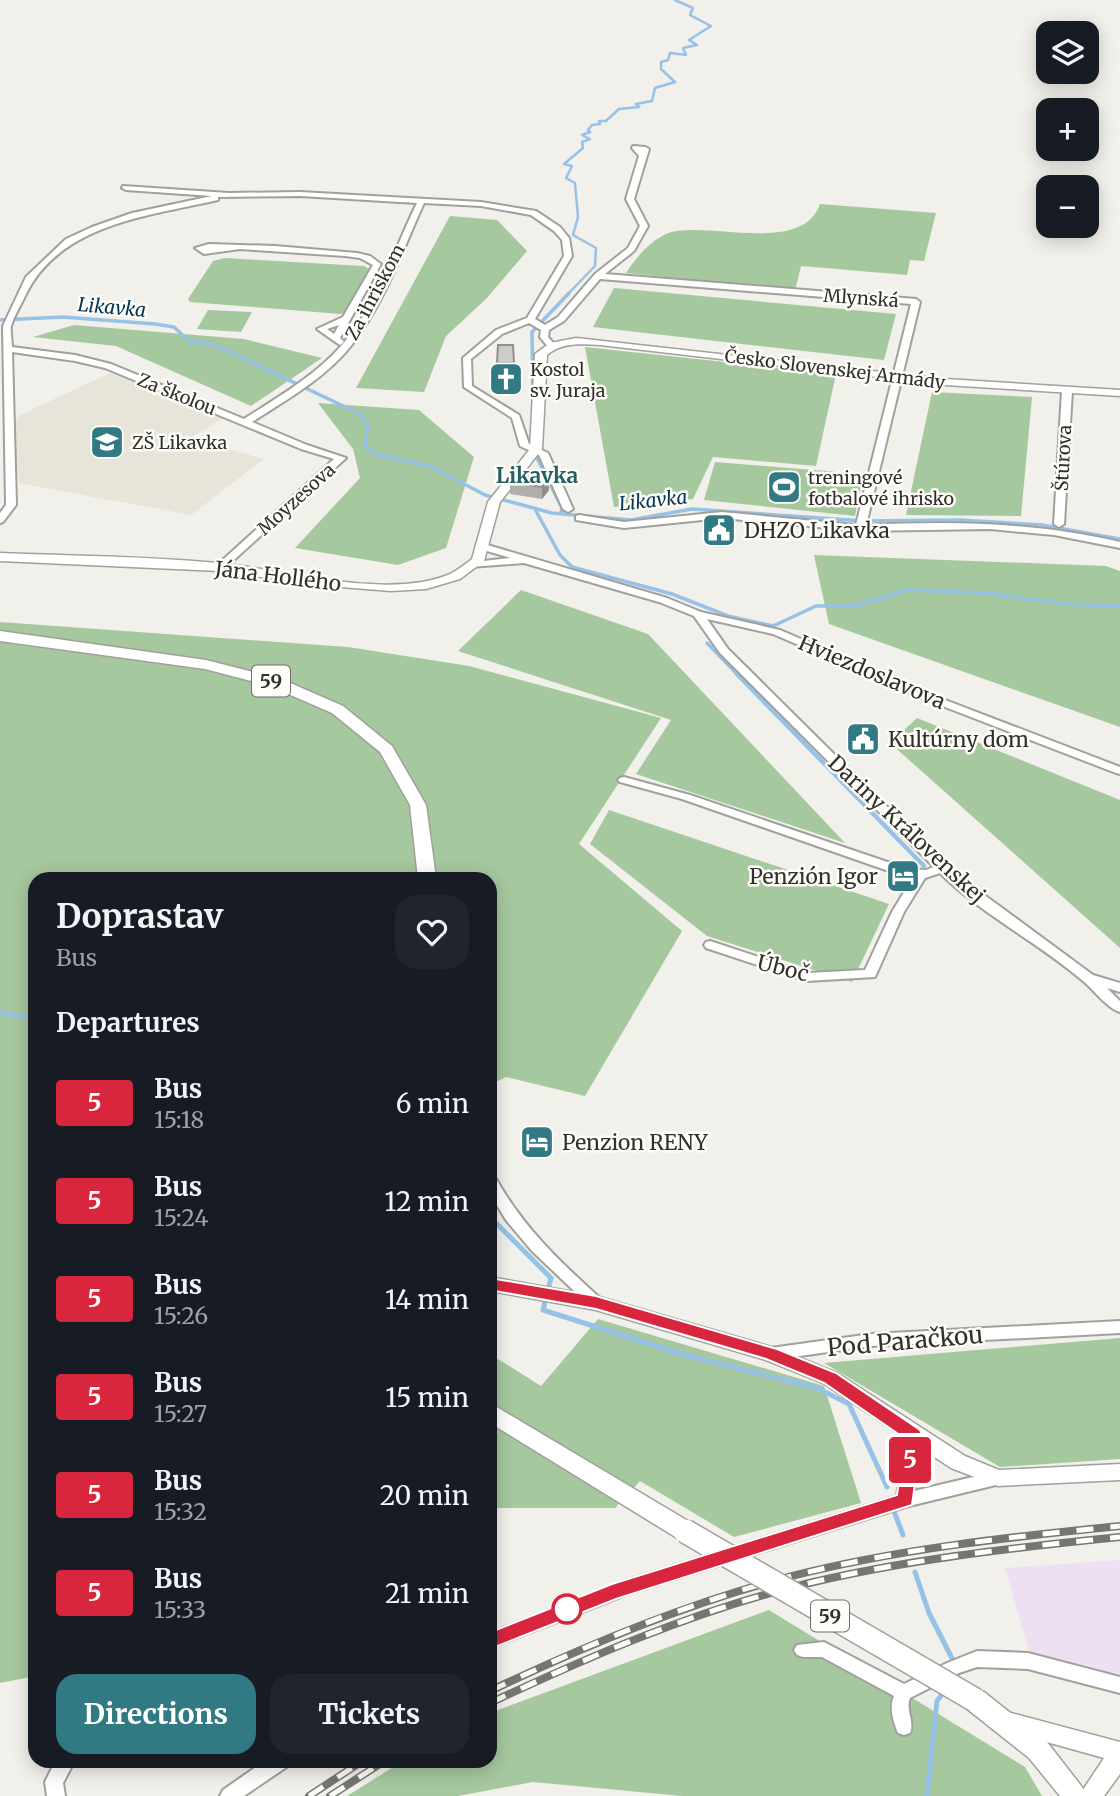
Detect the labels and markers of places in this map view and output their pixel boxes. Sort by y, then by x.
place label: Kostol sv. Juraja [530,358,606,402]
church icon: Kostol sv. Juraja [487,360,525,398]
school or university icon: ZŠ Likavka [88,423,126,461]
place label: ZŠ Likavka [132,431,227,454]
place label: treningové fotbalové ihrisko [808,466,954,510]
sports icon: treningové fotbalové ihrisko [765,468,803,506]
public building icon: DHZO Likavka [700,511,738,549]
place label: DHZO Likavka [744,517,890,544]
public building icon: Kultúrny dom [844,720,882,758]
place label: Kultúrny dom [888,726,1029,753]
hotel icon: Penzión Igor [884,857,922,895]
place label: Penzión Igor [749,863,878,890]
hotel icon: Penzion RENY [518,1123,556,1161]
place label: Penzion RENY [562,1129,708,1156]
unlabelled marker [552,1594,582,1624]

